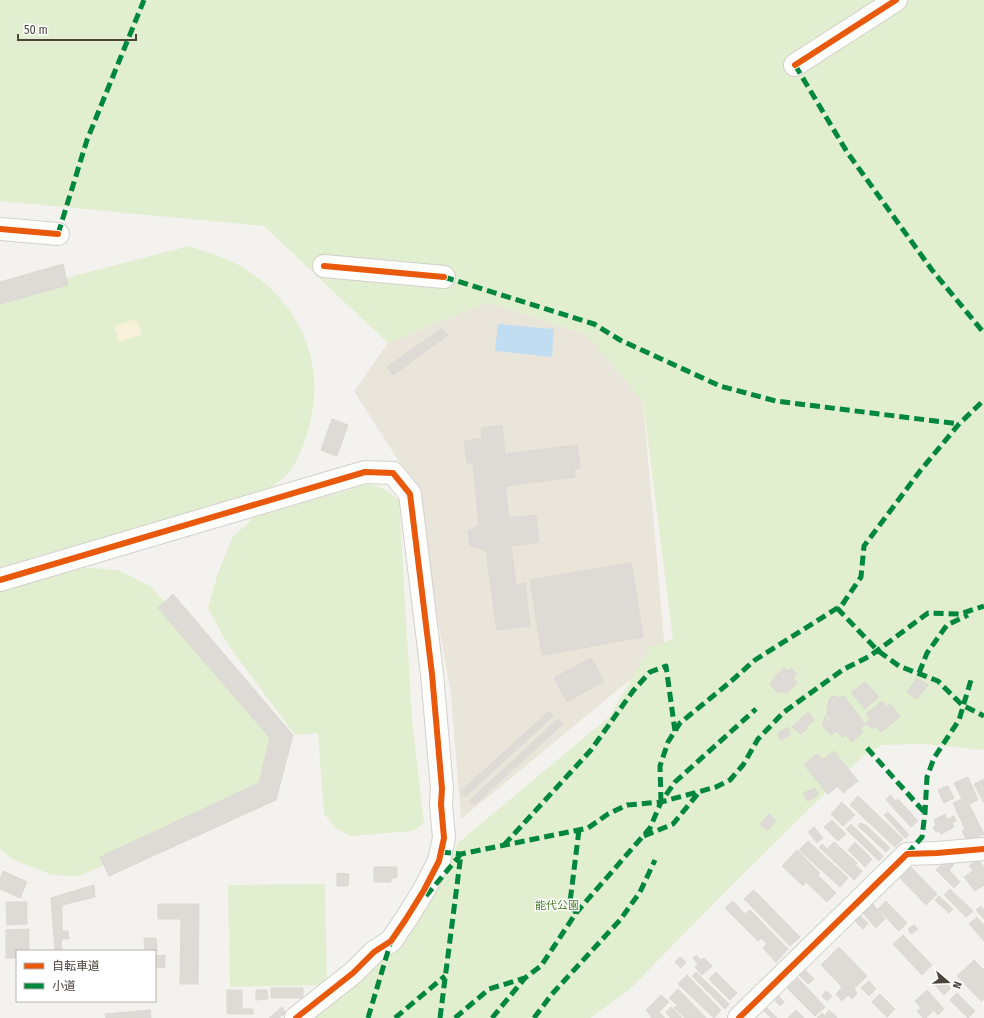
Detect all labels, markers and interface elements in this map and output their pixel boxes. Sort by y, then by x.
scale bar [18,16,136,42]
text: 50 m [24,23,48,37]
park label: 能代公園 [535,899,579,912]
legend [16,950,156,1002]
text: 自転車道 [52,959,100,973]
north arrow [928,962,968,1002]
text: 小道 [52,979,76,993]
text: N [950,980,964,990]

